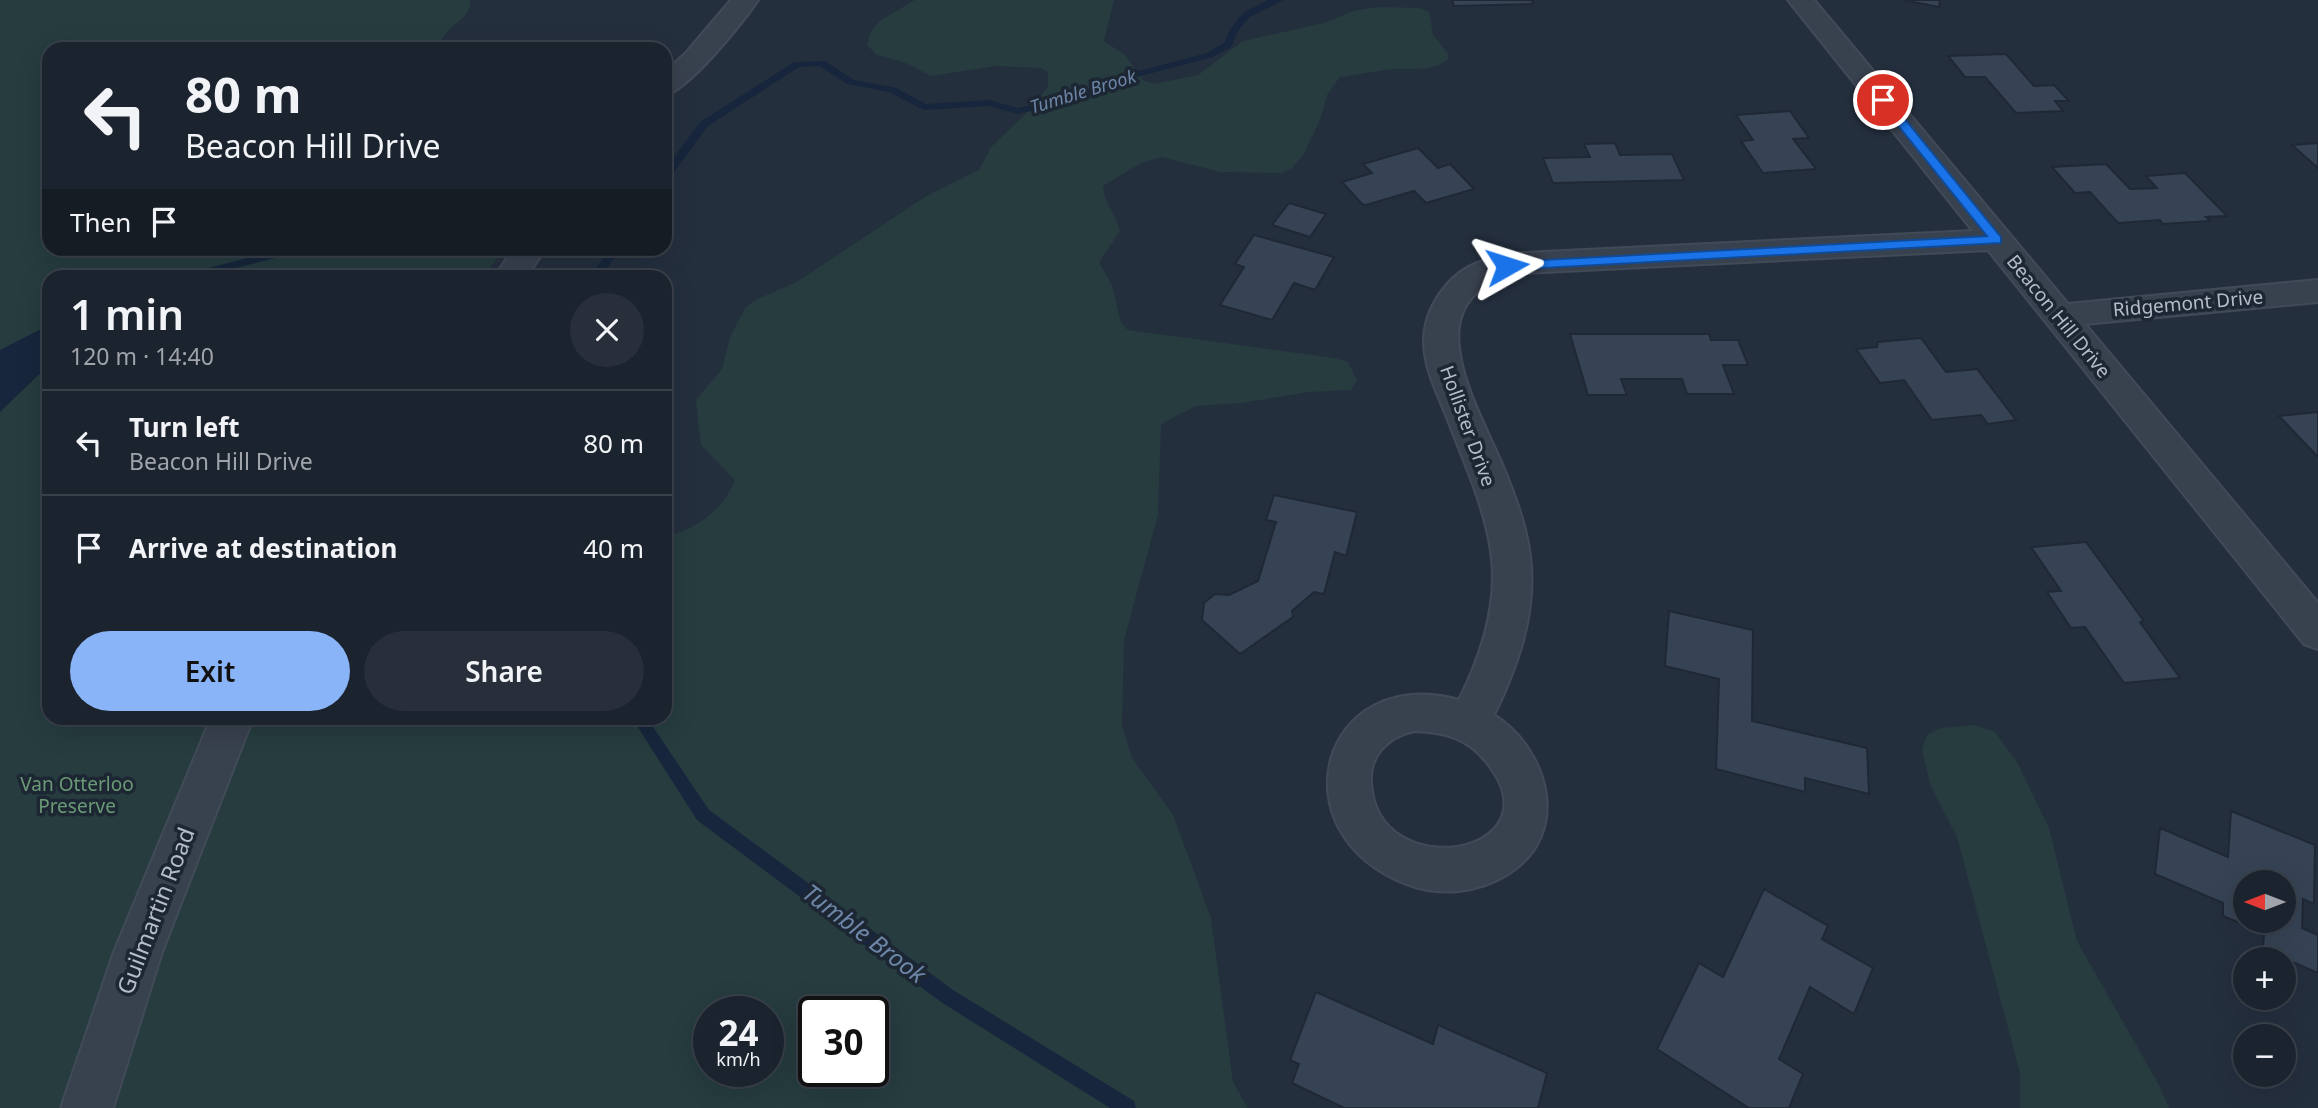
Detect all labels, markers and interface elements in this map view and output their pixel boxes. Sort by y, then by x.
text: 80 m [185,61,302,127]
water label: Tumble Brook [1027,63,1140,119]
icon: left [70,70,161,161]
pin [1853,70,1913,130]
icon: arrive [1864,81,1902,119]
text: Beacon Hill Drive [185,124,441,167]
icon: arrive [145,203,183,241]
text: Then [70,204,131,240]
position arrow [1470,229,1544,303]
street label: Beacon Hill Drive [2001,249,2117,383]
street label: Ridgemont Drive [2112,283,2264,323]
text: 1 min [70,285,184,342]
button: close [570,293,644,367]
text: 120 m · 14:40 [70,340,214,372]
street label: Hollister Drive [1434,362,1502,490]
text: Turn left [129,409,240,445]
icon: left [70,424,108,462]
text: 80 m [583,425,644,461]
text: Beacon Hill Drive [129,445,313,477]
icon: arrive [70,529,108,567]
text: Arrive at destination [129,530,398,566]
text: 40 m [583,530,644,566]
button: Exit [70,631,350,711]
button: Share [364,631,644,711]
park label: Van Otterloo Preserve [20,771,134,819]
street label: Guilmartin Road [109,823,202,999]
north arrow [2233,870,2296,933]
map controls [2233,870,2296,1087]
water label: Tumble Brook [797,876,934,991]
button: + [2233,947,2296,1010]
speed limit sign: 30 [798,996,889,1087]
text: 24 [718,1009,759,1056]
button: − [2233,1024,2296,1087]
text: km/h [716,1047,761,1071]

